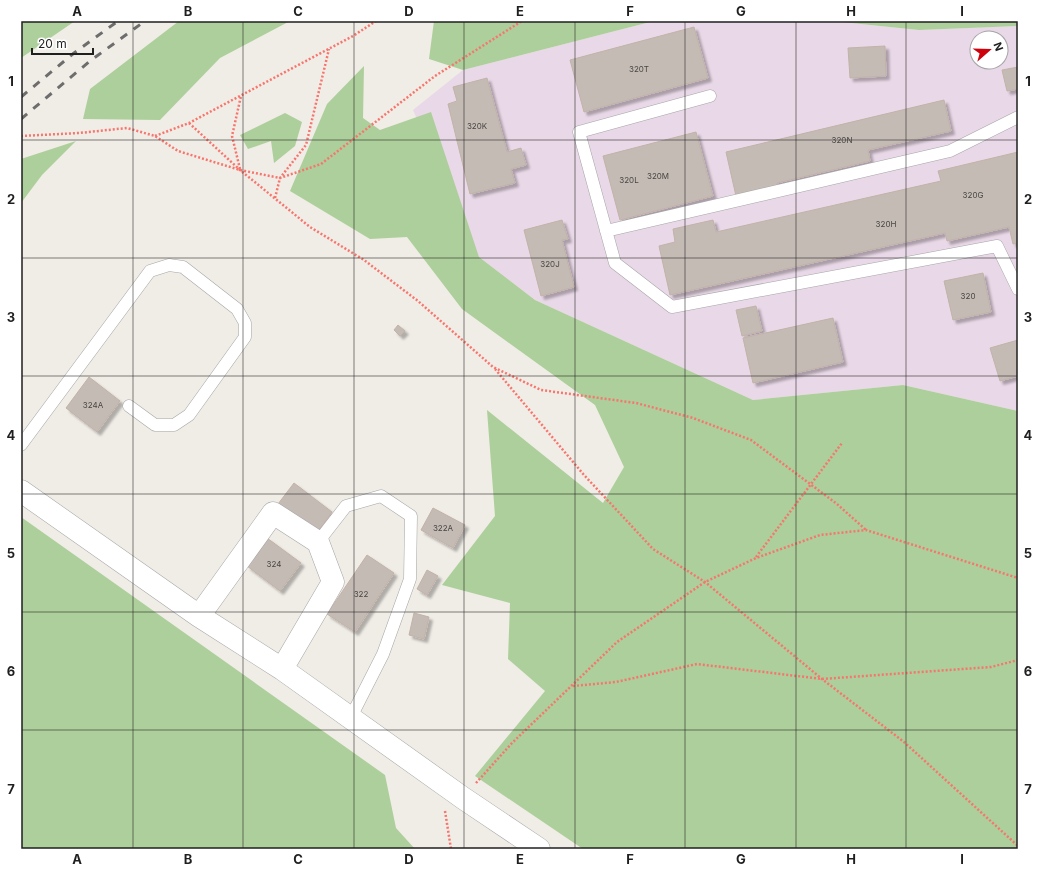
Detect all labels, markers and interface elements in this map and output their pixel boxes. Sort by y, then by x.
text: A [72,3,82,19]
text: B [184,3,193,19]
text: C [293,3,303,19]
text: D [404,3,414,19]
text: E [516,3,524,19]
text: F [626,3,634,19]
text: G [736,3,746,19]
text: H [846,3,856,19]
text: I [960,3,964,19]
scale bar [32,30,93,56]
north arrow [969,30,1009,70]
text: 20 m [38,36,67,51]
text: N [990,40,1006,53]
house number: 320T [629,64,649,74]
text: 1 [8,73,14,89]
text: 1 [1025,73,1031,89]
house number: 320K [467,121,488,131]
house number: 320N [832,135,852,145]
house number: 320M [647,171,669,181]
house number: 320L [619,175,639,185]
house number: 320G [963,190,983,200]
text: 2 [7,191,15,207]
text: 2 [1024,191,1032,207]
house number: 320H [876,219,896,229]
house number: 320J [540,259,560,269]
house number: 320 [961,291,975,301]
text: 3 [7,309,15,325]
text: 3 [1024,309,1032,325]
house number: 324A [83,400,104,410]
text: 4 [7,427,16,443]
text: 4 [1024,427,1033,443]
house number: 322A [433,523,454,533]
text: 5 [7,545,15,561]
text: 5 [1024,545,1032,561]
house number: 324 [267,559,281,569]
house number: 322 [354,589,368,599]
text: 6 [7,663,15,679]
text: 6 [1024,663,1032,679]
text: 7 [7,781,15,797]
text: 7 [1024,781,1032,797]
text: A [72,851,82,867]
text: B [184,851,193,867]
text: C [293,851,303,867]
text: D [404,851,414,867]
text: E [516,851,524,867]
text: F [626,851,634,867]
text: G [736,851,746,867]
text: H [846,851,856,867]
text: I [960,851,964,867]

